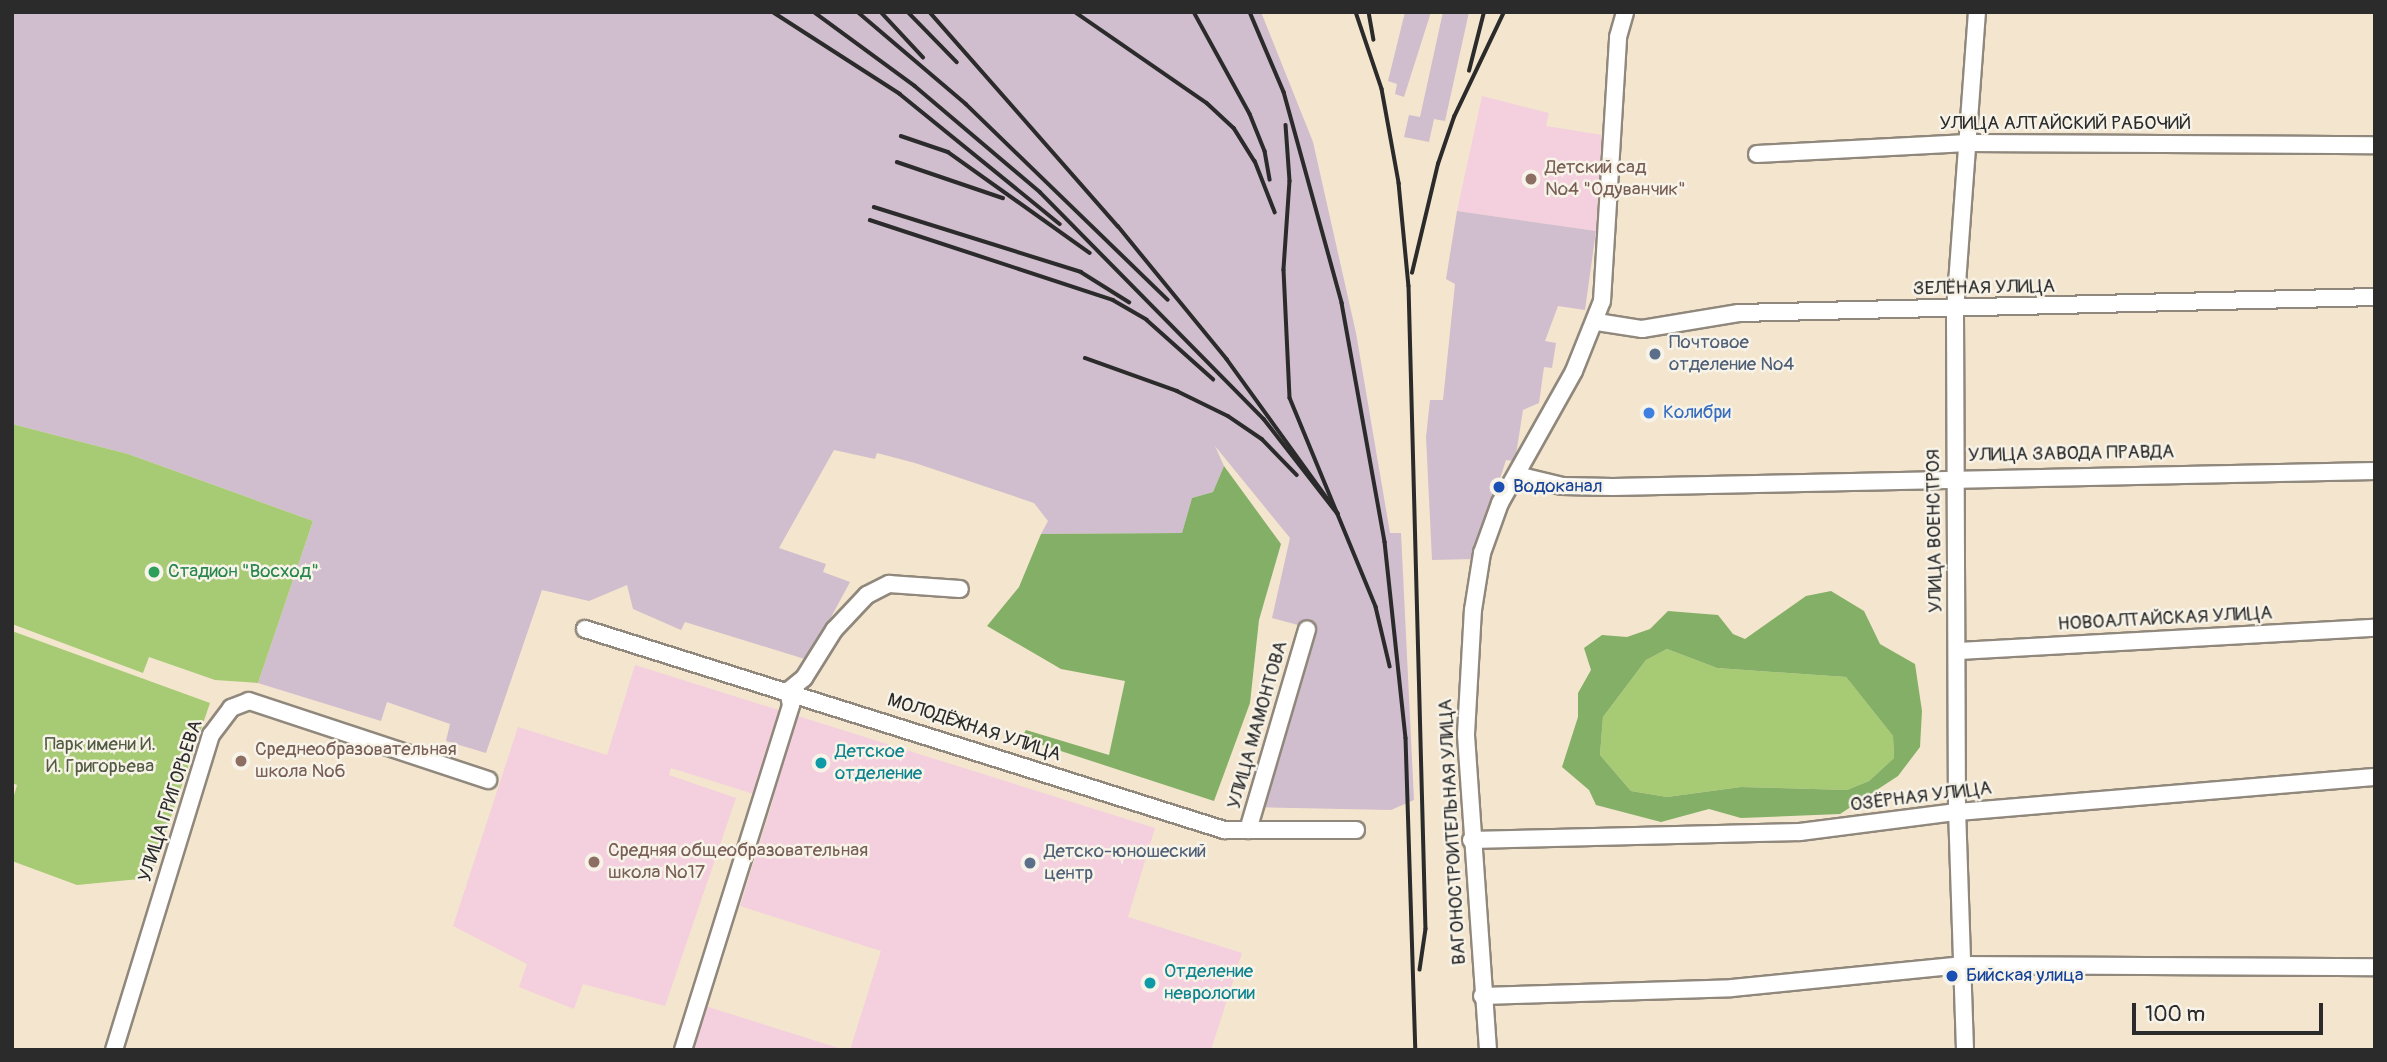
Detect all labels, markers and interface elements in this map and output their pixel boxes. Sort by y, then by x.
street label: УЛИЦА АЛТАЙСКИЙ РАБОЧИЙ [1939,113,2191,135]
place label: Детский сад №4 "Одуванчик" [1545,157,1686,201]
marker: Детский сад №4 "Одуванчик" [1523,171,1539,187]
street label: ЗЕЛЁНАЯ УЛИЦА [1913,275,2055,301]
place label: Почтовое отделение №4 [1669,332,1794,376]
marker: Почтовое отделение №4 [1647,346,1663,362]
place label: Колибри [1663,402,1731,424]
marker: Колибри [1641,405,1657,421]
street label: УЛИЦА ЗАВОДА ПРАВДА [1968,441,2174,467]
street label: УЛИЦА ВОЕНСТРОЯ [1922,449,1948,613]
place label: Водоканал [1513,476,1603,498]
marker: Водоканал [1491,479,1507,495]
place label: Стадион "Восход" [168,561,319,583]
marker: Стадион "Восход" [146,564,162,580]
street label: НОВОАЛТАЙСКАЯ УЛИЦА [2057,602,2273,636]
street label: УЛИЦА МАМОНТОВА [1223,638,1293,812]
street label: МОЛОДЁЖНАЯ УЛИЦА [884,689,1064,767]
street label: ВАГОНОСТРОИТЕЛЬНАЯ УЛИЦА [1435,698,1471,966]
street label: УЛИЦА ГРИГОРЬЕВА [134,717,208,885]
park label: Парк имени И. И. Григорьева [44,734,156,778]
place label: Среднеобразовательная школа №6 [255,739,457,783]
place label: Детское отделение [835,741,922,785]
marker: Среднеобразовательная школа №6 [233,753,249,769]
marker: Детское отделение [813,755,829,771]
street label: ОЗЁРНАЯ УЛИЦА [1849,777,1993,817]
place label: Средняя общеобразовательная школа №17 [608,840,868,884]
place label: Детско-юношеский центр [1044,841,1206,885]
marker: Средняя общеобразовательная школа №17 [586,854,602,870]
marker: Детско-юношеский центр [1022,855,1038,871]
place label: Отделение неврологии [1164,961,1255,1005]
place label: Бийская улица [1966,965,2084,987]
marker: Бийская улица [1944,968,1960,984]
marker: Отделение неврологии [1142,975,1158,991]
scale bar [2135,988,2326,1032]
text: 100 m [2145,1001,2205,1028]

